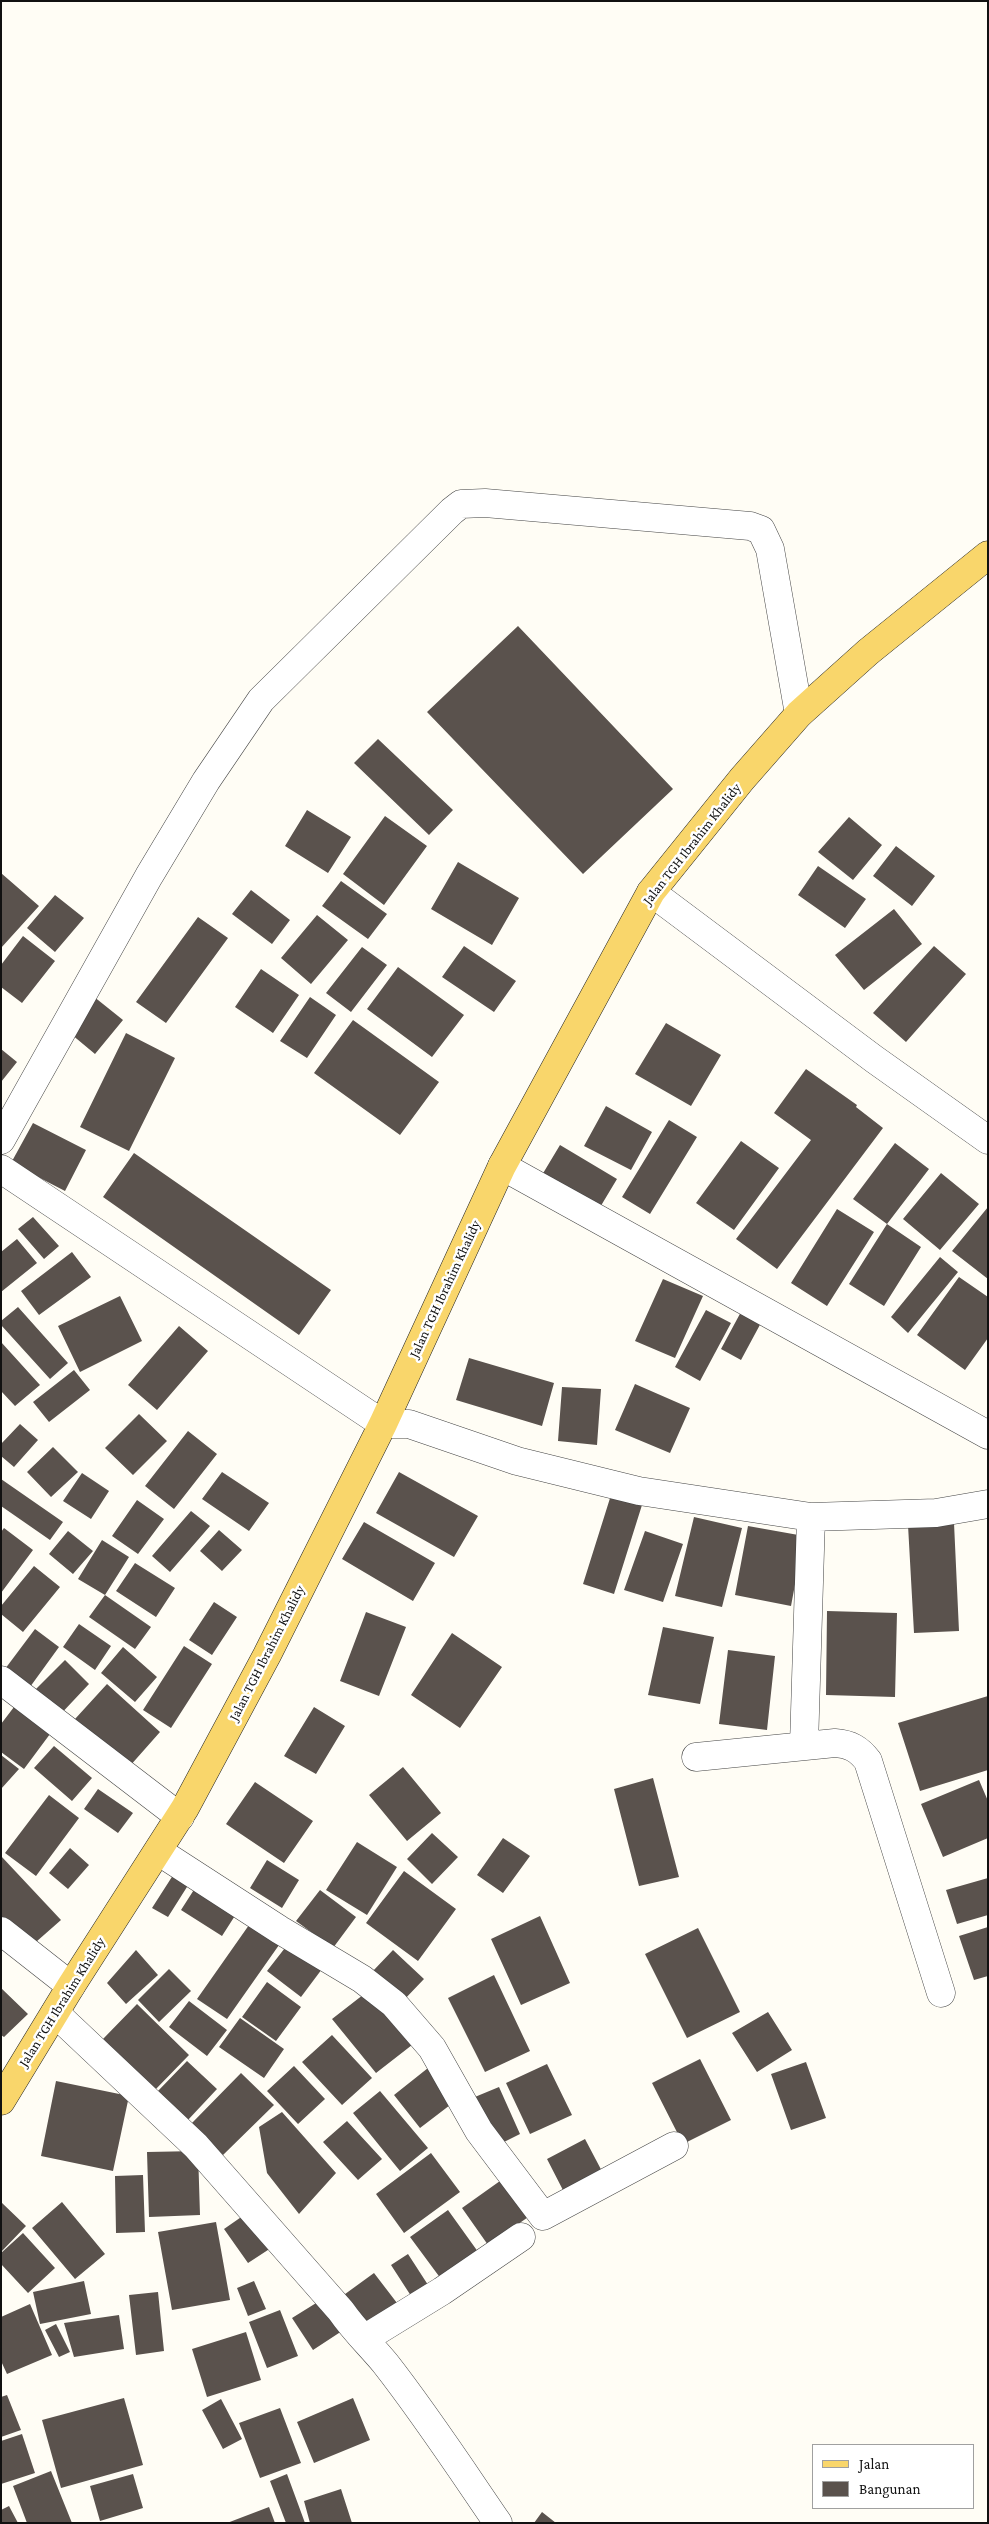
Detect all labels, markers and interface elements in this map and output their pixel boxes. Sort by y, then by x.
street label: Jalan TGH Ibrahim Khalidy [639,780,745,908]
street label: Jalan TGH Ibrahim Khalidy [406,1217,484,1361]
street label: Jalan TGH Ibrahim Khalidy [225,1582,309,1724]
street label: Jalan TGH Ibrahim Khalidy [15,1934,109,2070]
legend [812,2444,974,2509]
text: Jalan [859,2456,889,2472]
text: Bangunan [859,2481,920,2497]

